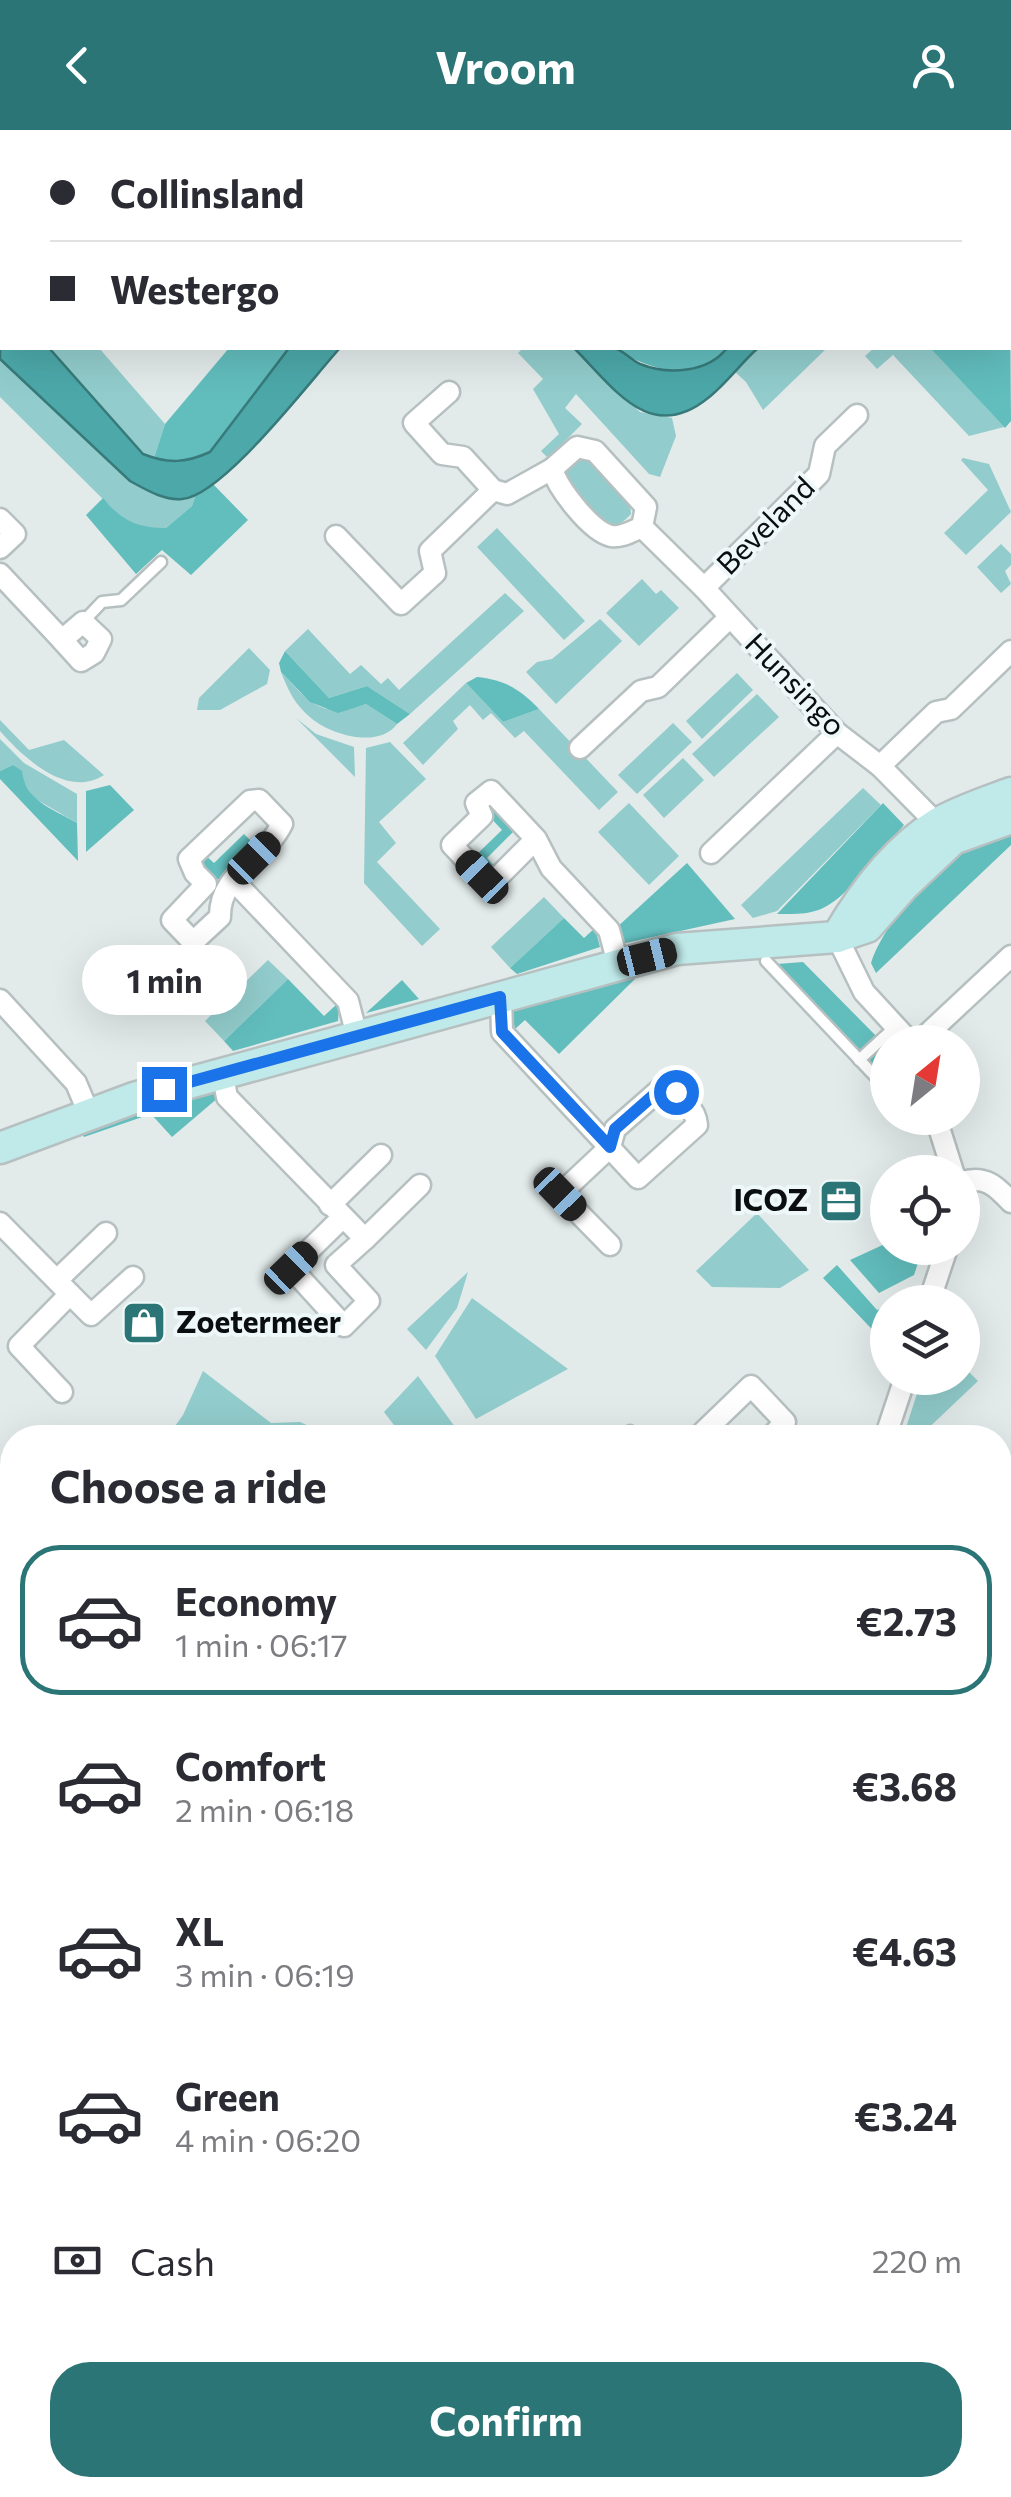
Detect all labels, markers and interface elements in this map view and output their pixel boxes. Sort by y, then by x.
icon: back [50,38,105,93]
text: Vroom [435,38,576,93]
icon: person [906,38,961,93]
text: Collinsland [110,169,304,216]
text: Westergo [110,265,279,312]
street label: Beveland [708,468,821,581]
street label: Hunsingo [739,624,855,742]
car [222,826,286,890]
car [450,845,514,909]
car [614,935,680,979]
callout: 1 min [81,944,246,1014]
text: 1 min [127,960,202,1000]
north arrow [870,1025,980,1135]
map controls [870,1025,980,1395]
route end [142,1067,187,1112]
route start [654,1070,699,1115]
button: locate [870,1155,980,1265]
car [528,1162,592,1226]
office icon: ICOZ [818,1178,864,1224]
place label: ICOZ [733,1180,808,1217]
car [259,1236,323,1300]
button: layers [870,1285,980,1395]
shop icon: Zoetermeer [121,1300,167,1346]
place label: Zoetermeer [176,1302,341,1339]
text: Choose a ride [50,1457,327,1512]
icon: car [55,1575,145,1665]
text: Economy [175,1577,337,1624]
text: €2.73 [856,1597,957,1644]
text: 1 min · 06:17 [175,1624,348,1664]
icon: car [55,1740,145,1830]
text: Comfort [175,1742,326,1789]
text: €3.68 [852,1762,957,1809]
text: 2 min · 06:18 [175,1789,354,1829]
icon: car [55,1905,145,1995]
text: XL [175,1907,224,1954]
text: €4.63 [852,1927,957,1974]
text: 3 min · 06:19 [175,1954,355,1994]
icon: car [55,2070,145,2160]
text: Green [175,2072,280,2119]
text: €3.24 [854,2092,957,2139]
text: 4 min · 06:20 [175,2119,361,2159]
icon: cash [50,2233,105,2288]
text: Cash [130,2237,215,2284]
text: 220 m [872,2240,962,2280]
button: Confirm [50,2362,962,2477]

